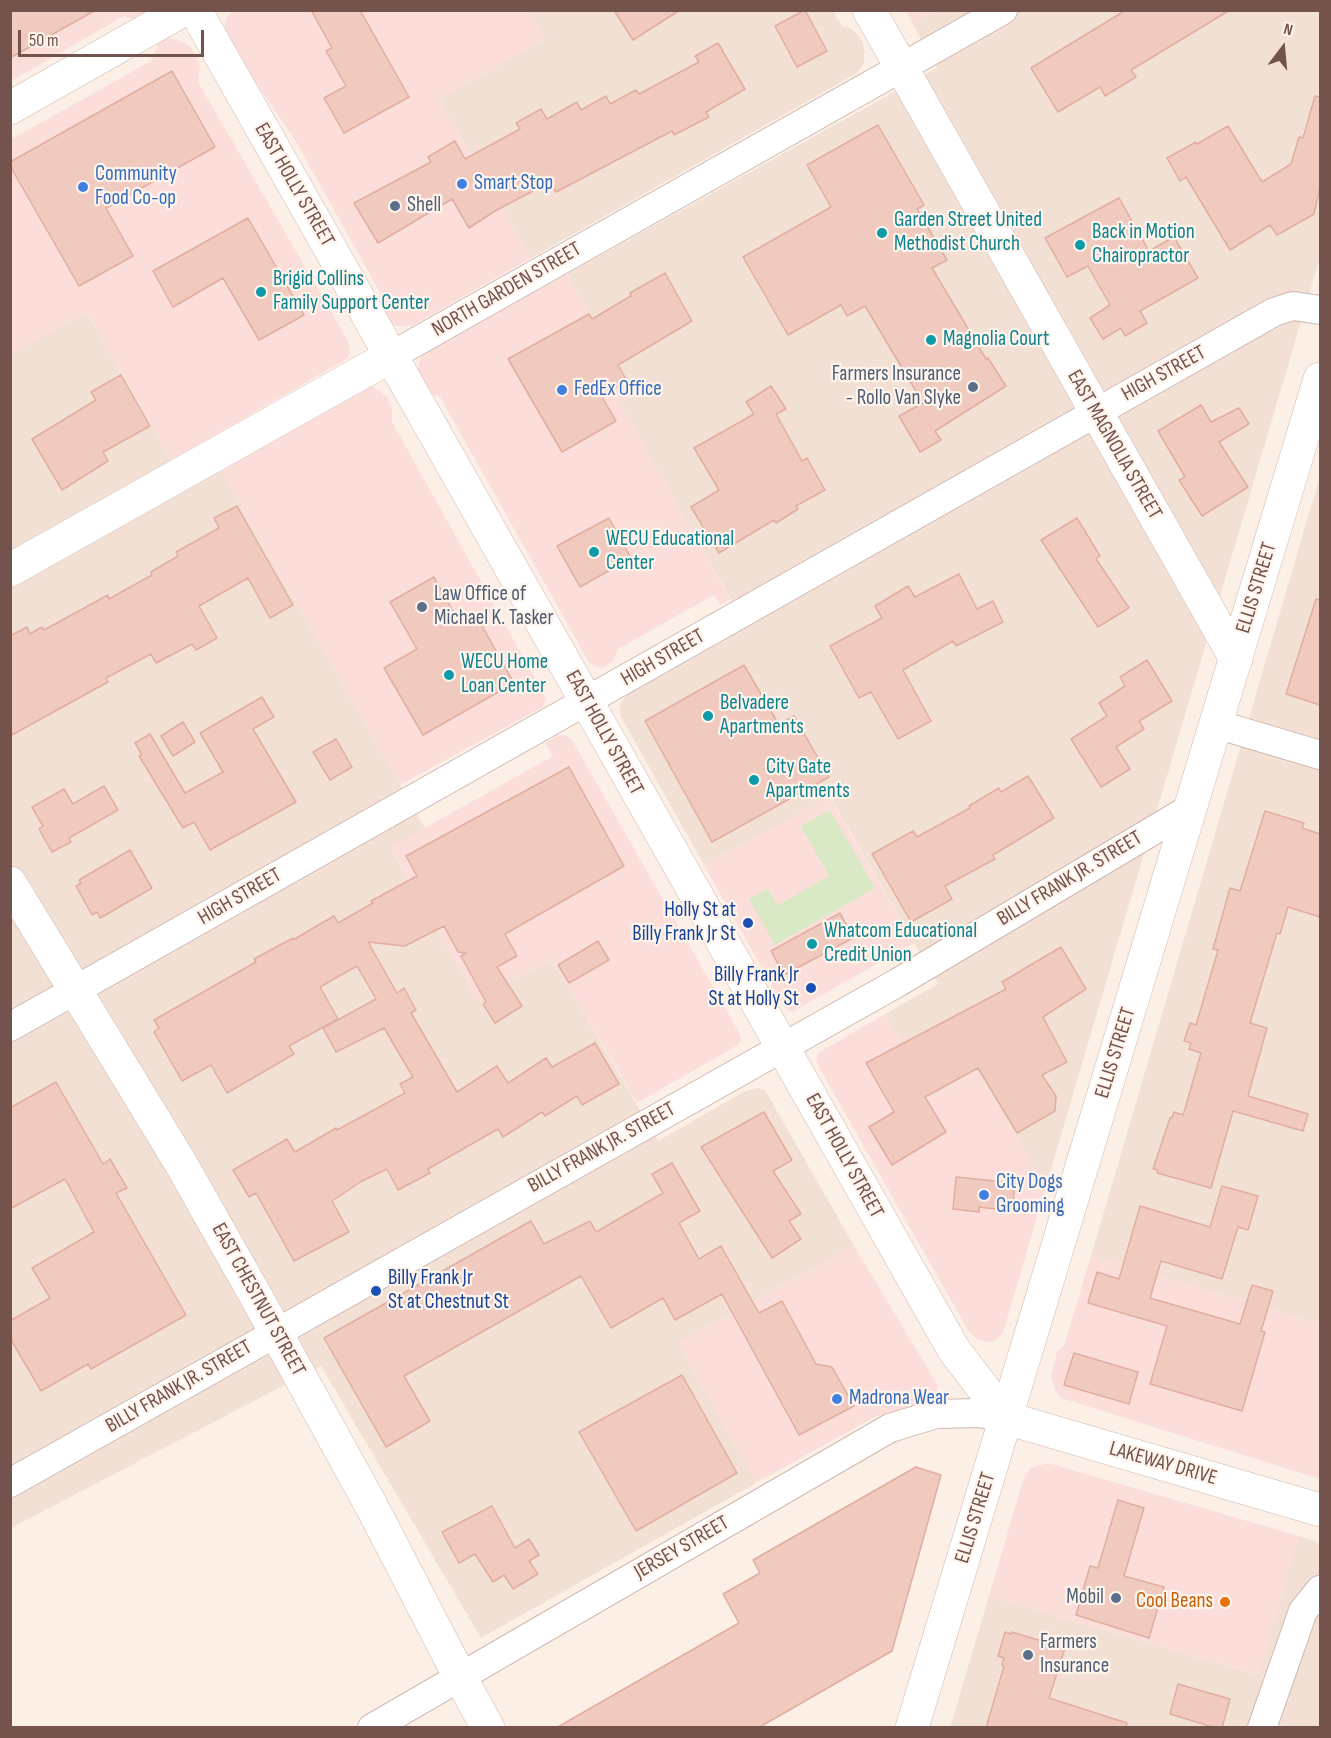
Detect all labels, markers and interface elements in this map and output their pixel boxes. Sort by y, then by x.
scale bar [21,18,207,56]
north arrow [1253,18,1313,78]
text: N [1281,20,1295,41]
text: 50 m [29,30,59,51]
street label: EAST HOLLY STREET [248,119,340,251]
place label: Community Food Co-op [95,162,177,212]
place label: Smart Stop [474,171,553,197]
marker: Smart Stop [455,177,469,191]
marker: Community Food Co-op [76,180,90,194]
place label: Shell [407,193,441,219]
marker: Shell [388,199,402,213]
place label: Garden Street United Methodist Church [894,208,1042,258]
place label: Back in Motion Chairopractor [1092,220,1195,270]
marker: Garden Street United Methodist Church [875,226,889,240]
street label: NORTH GARDEN STREET [428,237,586,343]
marker: Back in Motion Chairopractor [1073,238,1087,252]
place label: Brigid Collins Family Support Center [273,267,430,317]
marker: Brigid Collins Family Support Center [254,285,268,299]
place label: Magnolia Court [943,327,1049,353]
marker: Magnolia Court [924,333,938,347]
street label: HIGH STREET [1118,341,1210,407]
place label: Farmers Insurance - Rollo Van Slyke [832,362,961,412]
street label: EAST MAGNOLIA STREET [1061,366,1167,524]
place label: FedEx Office [574,377,662,403]
marker: Farmers Insurance - Rollo Van Slyke [966,380,980,394]
marker: FedEx Office [555,383,569,397]
place label: WECU Educational Center [606,527,734,577]
street label: ELLIS STREET [1231,540,1283,636]
marker: WECU Educational Center [587,545,601,559]
place label: Law Office of Michael K. Tasker [434,582,554,632]
marker: Law Office of Michael K. Tasker [415,600,429,614]
street label: HIGH STREET [617,624,709,692]
place label: WECU Home Loan Center [461,650,548,700]
street label: EAST HOLLY STREET [559,666,649,800]
marker: WECU Home Loan Center [442,668,456,682]
place label: Belvadere Apartments [720,691,804,741]
marker: Belvadere Apartments [701,709,715,723]
place label: City Gate Apartments [766,755,850,805]
marker: City Gate Apartments [747,773,761,787]
street label: BILLY FRANK JR. STREET [993,826,1147,932]
street label: HIGH STREET [194,863,286,931]
place label: Holly St at Billy Frank Jr St [632,898,736,948]
marker: Holly St at Billy Frank Jr St [741,916,755,930]
place label: Whatcom Educational Credit Union [824,919,977,969]
marker: Whatcom Educational Credit Union [805,937,819,951]
place label: Billy Frank Jr St at Holly St [708,963,799,1013]
marker: Billy Frank Jr St at Holly St [804,981,818,995]
street label: ELLIS STREET [1090,1005,1142,1101]
street label: EAST HOLLY STREET [799,1089,889,1223]
street label: BILLY FRANK JR. STREET [524,1097,680,1199]
place label: City Dogs Grooming [996,1170,1064,1220]
marker: City Dogs Grooming [977,1188,991,1202]
street label: EAST CHESTNUT STREET [206,1219,310,1381]
place label: Billy Frank Jr St at Chestnut St [388,1266,509,1316]
marker: Billy Frank Jr St at Chestnut St [369,1284,383,1298]
street label: BILLY FRANK JR. STREET [101,1335,257,1439]
place label: Madrona Wear [849,1386,949,1412]
marker: Madrona Wear [830,1392,844,1406]
street label: LAKEWAY DRIVE [1106,1437,1220,1491]
street label: ELLIS STREET [950,1470,1002,1566]
street label: JERSEY STREET [630,1511,734,1585]
place label: Mobil [1066,1585,1104,1611]
place label: Cool Beans [1136,1589,1213,1615]
marker: Mobil [1109,1591,1123,1605]
marker: Cool Beans [1218,1595,1232,1609]
place label: Farmers Insurance [1040,1630,1109,1680]
marker: Farmers Insurance [1021,1648,1035,1662]

